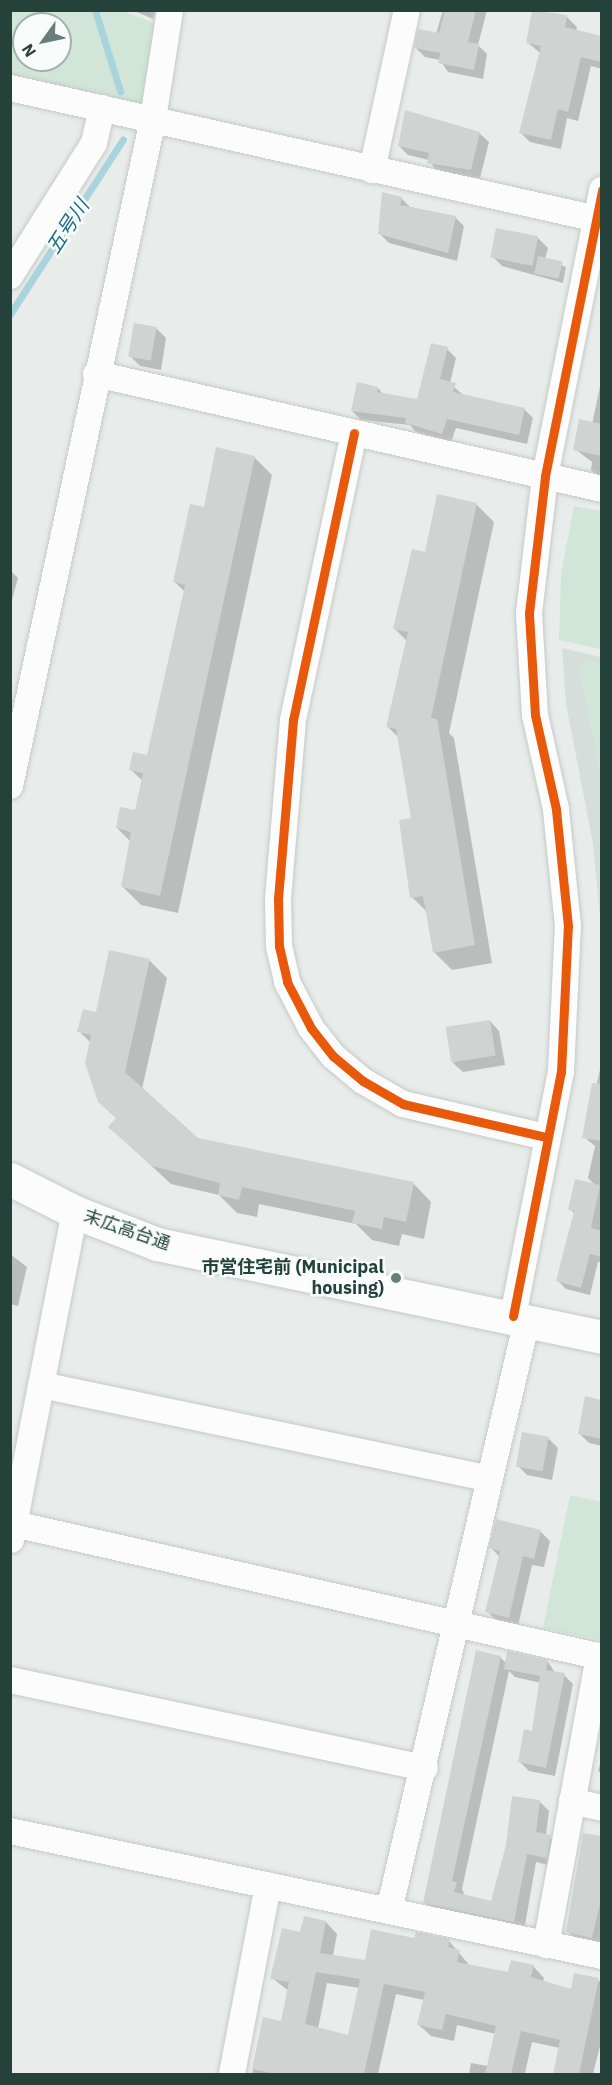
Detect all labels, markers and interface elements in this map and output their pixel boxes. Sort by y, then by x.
north arrow [12,12,72,72]
text: N [17,40,40,61]
water label: 五号川 [41,194,93,258]
street label: 末広高台通 [81,1205,173,1255]
place label: 市営住宅前 (Municipal housing) [201,1257,384,1300]
marker: 市営住宅前 (Municipal housing) [389,1271,403,1285]

